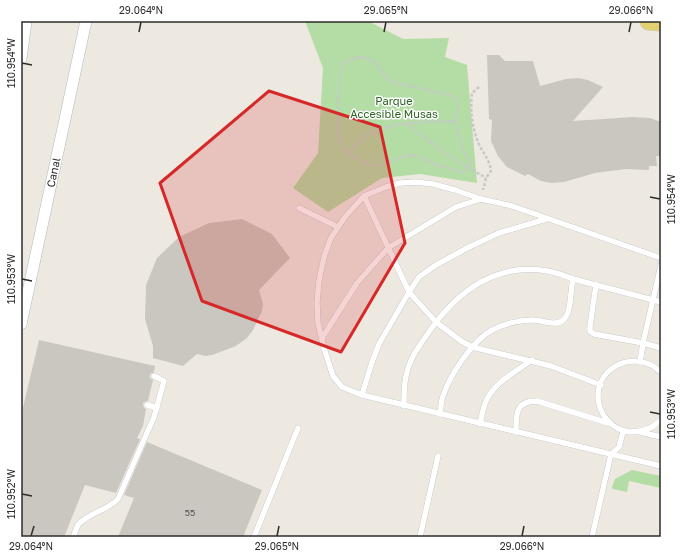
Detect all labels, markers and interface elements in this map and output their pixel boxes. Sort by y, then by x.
text: 29.064°N [119,4,163,16]
text: 29.065°N [364,4,408,16]
text: 29.066°N [609,4,653,16]
text: 110.954°W [5,38,17,88]
park label: Parque Accesible Musas [350,94,438,120]
street label: Canal [43,156,63,188]
text: 110.954°W [665,174,677,224]
text: 110.953°W [5,254,17,304]
text: 110.953°W [665,389,677,439]
text: 110.952°W [5,469,17,519]
house number: 55 [185,507,195,518]
text: 29.064°N [9,540,53,552]
text: 29.065°N [255,540,299,552]
text: 29.066°N [500,540,544,552]

